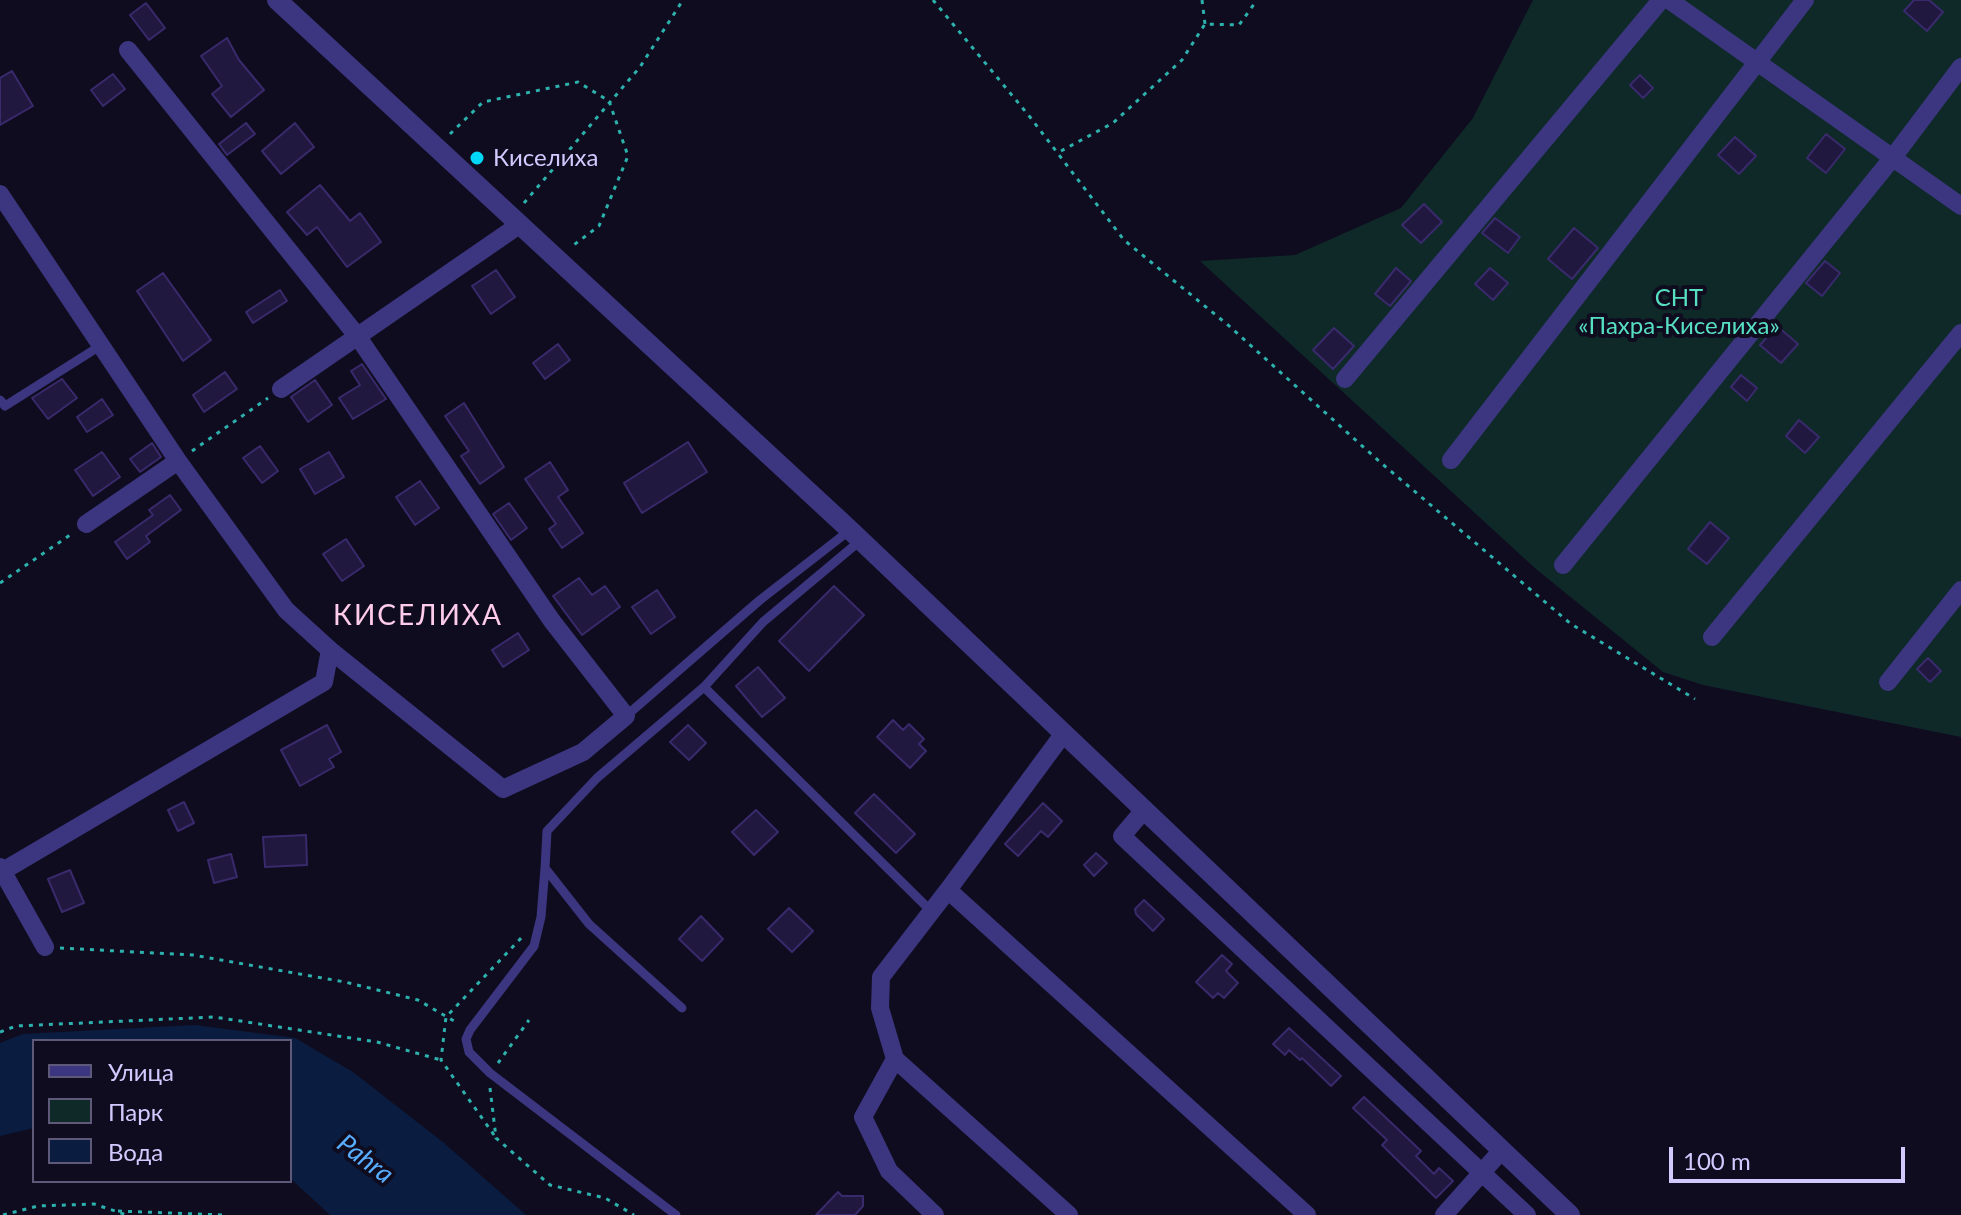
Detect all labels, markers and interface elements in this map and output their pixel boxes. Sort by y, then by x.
place label: Киселиха [493,144,598,172]
marker: Киселиха [468,149,486,167]
park label: СНТ «Пахра-Киселиха» [1578,284,1780,340]
district label: КИСЕЛИХА [333,599,503,633]
legend [32,1039,292,1183]
text: Улица [108,1057,174,1086]
text: Парк [108,1097,163,1126]
water label: Pahra [331,1128,399,1190]
scale bar [1673,1131,1909,1181]
text: Вода [108,1137,163,1166]
text: 100 m [1683,1146,1751,1175]

